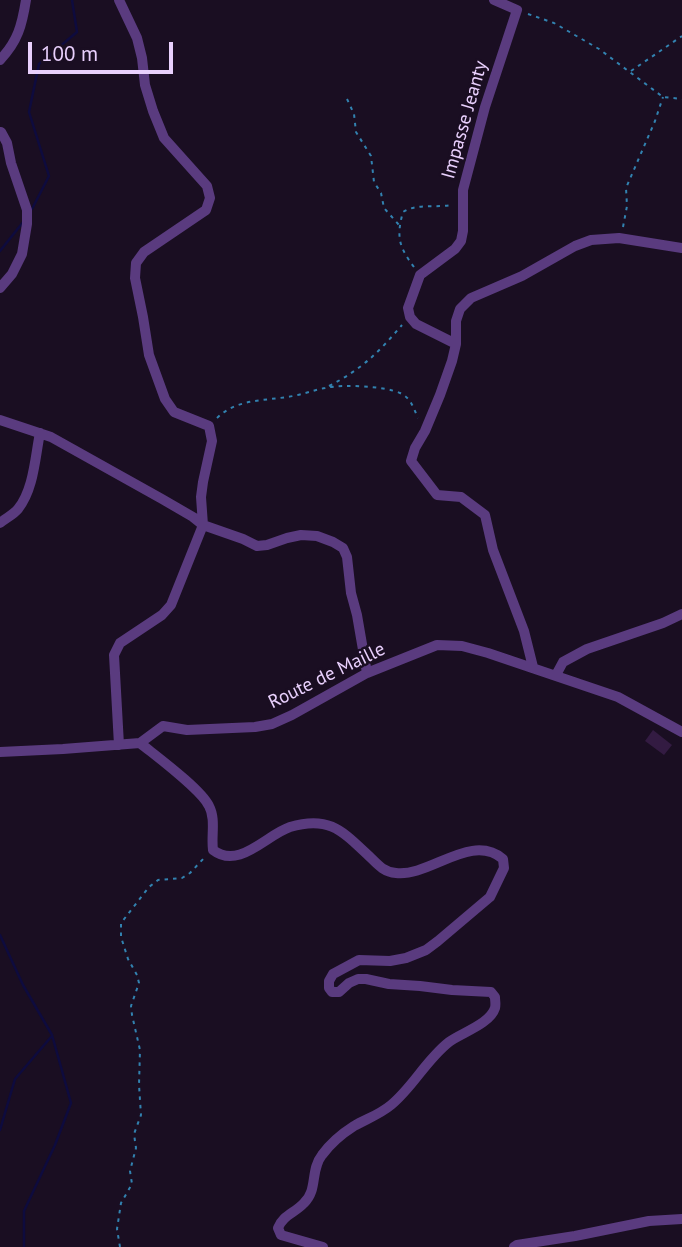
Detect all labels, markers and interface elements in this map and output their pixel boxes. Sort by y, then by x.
scale bar [32,28,177,72]
text: 100 m [41,40,98,67]
street label: Impasse Jeanty [437,58,493,182]
street label: Route de Maille [265,638,389,714]

